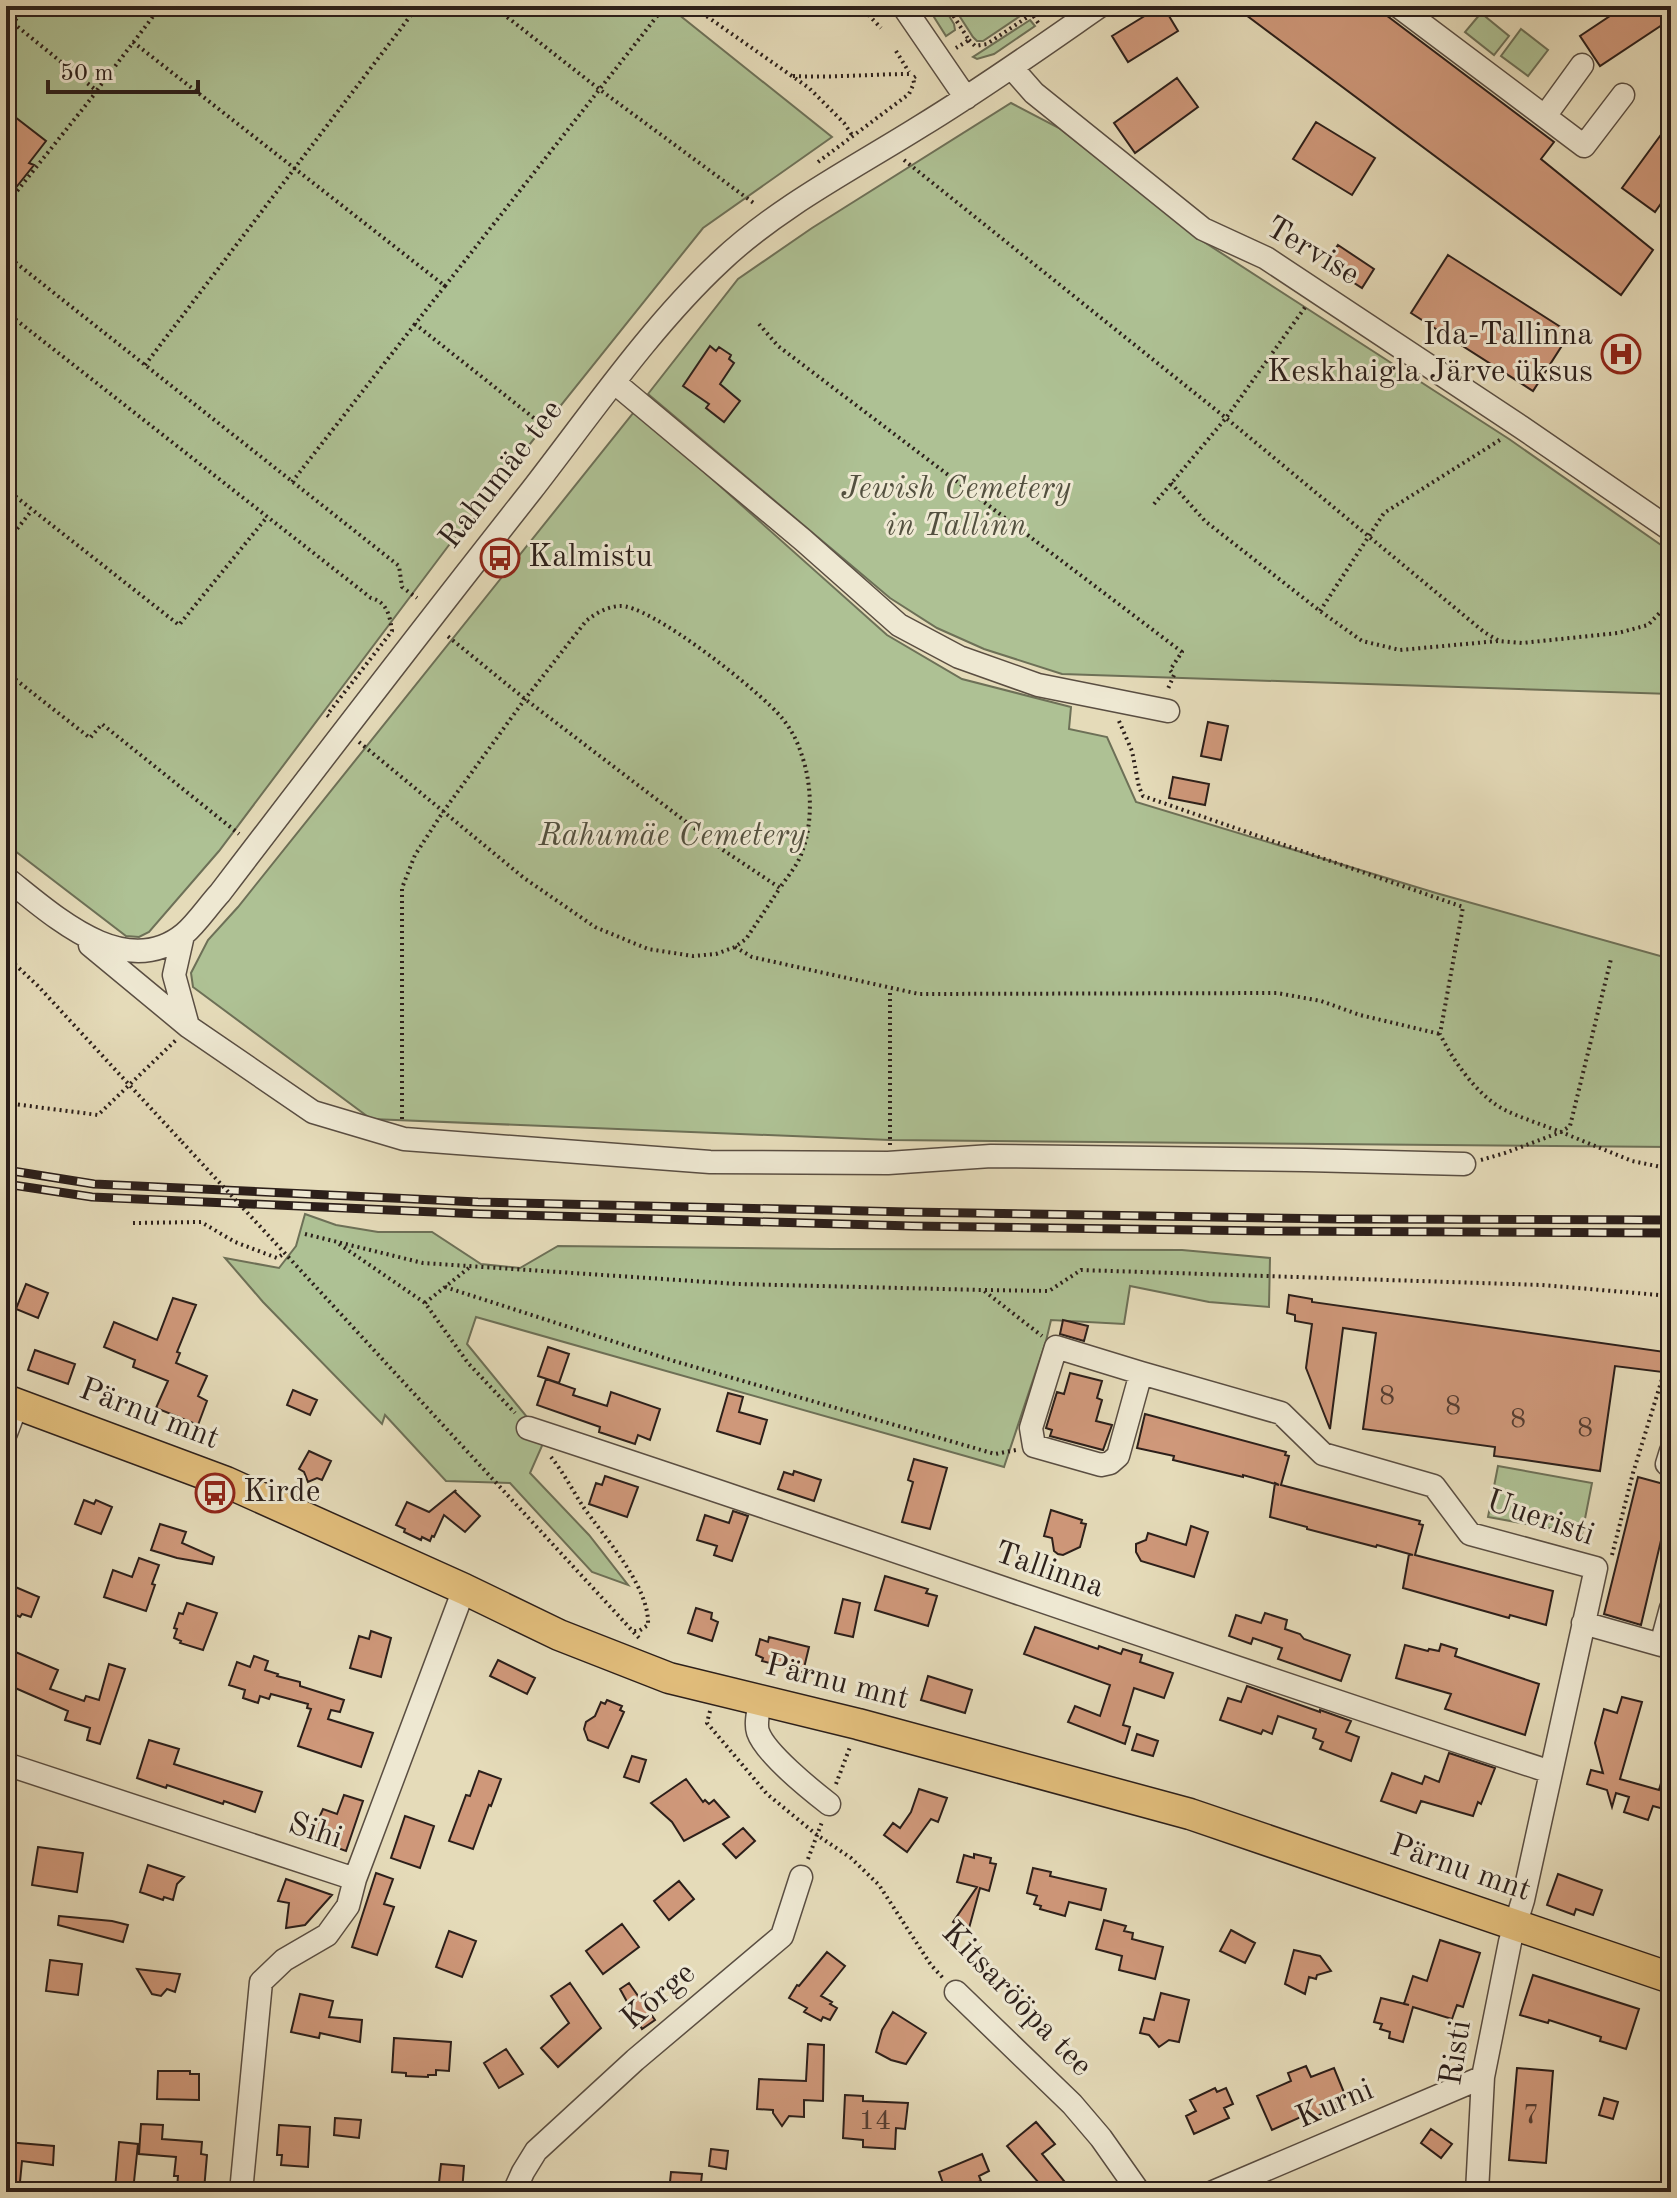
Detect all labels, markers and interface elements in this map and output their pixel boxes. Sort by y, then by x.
scale bar [48,44,198,94]
text: 50 m [60,62,114,86]
street label: Tervise [1260,212,1364,292]
place label: Ida-Tallinna Keskhaigla Järve üksus [1267,320,1593,389]
hospital icon: Ida-Tallinna Keskhaigla Järve üksus [1600,333,1642,375]
street label: Rahumäe tee [434,395,570,555]
park label: Jewish Cemetery in Tallinn [841,474,1071,543]
bus stop icon: Kalmistu [479,537,521,579]
place label: Kalmistu [528,542,653,574]
park label: Rahumäe Cemetery [538,821,806,853]
street label: Pärnu mnt [75,1374,223,1456]
house number: 8 [1379,1383,1395,1411]
house number: 8 [1445,1393,1461,1421]
house number: 8 [1510,1406,1526,1434]
house number: 8 [1577,1415,1593,1443]
bus stop icon: Kirde [194,1472,236,1514]
place label: Kirde [243,1477,320,1509]
street label: Uueristi [1482,1486,1598,1552]
street label: Tallinna [990,1537,1108,1605]
street label: Pärnu mnt [762,1650,912,1716]
street label: Sihi [284,1808,346,1856]
street label: Pärnu mnt [1385,1830,1535,1908]
street label: Kitsarööpa tee [935,1917,1097,2083]
street label: Kõrge [616,1957,702,2037]
street label: Risti [1436,2018,1478,2088]
street label: Kurni [1292,2075,1378,2135]
house number: 7 [1523,2102,1539,2130]
house number: 14 [859,2108,891,2136]

